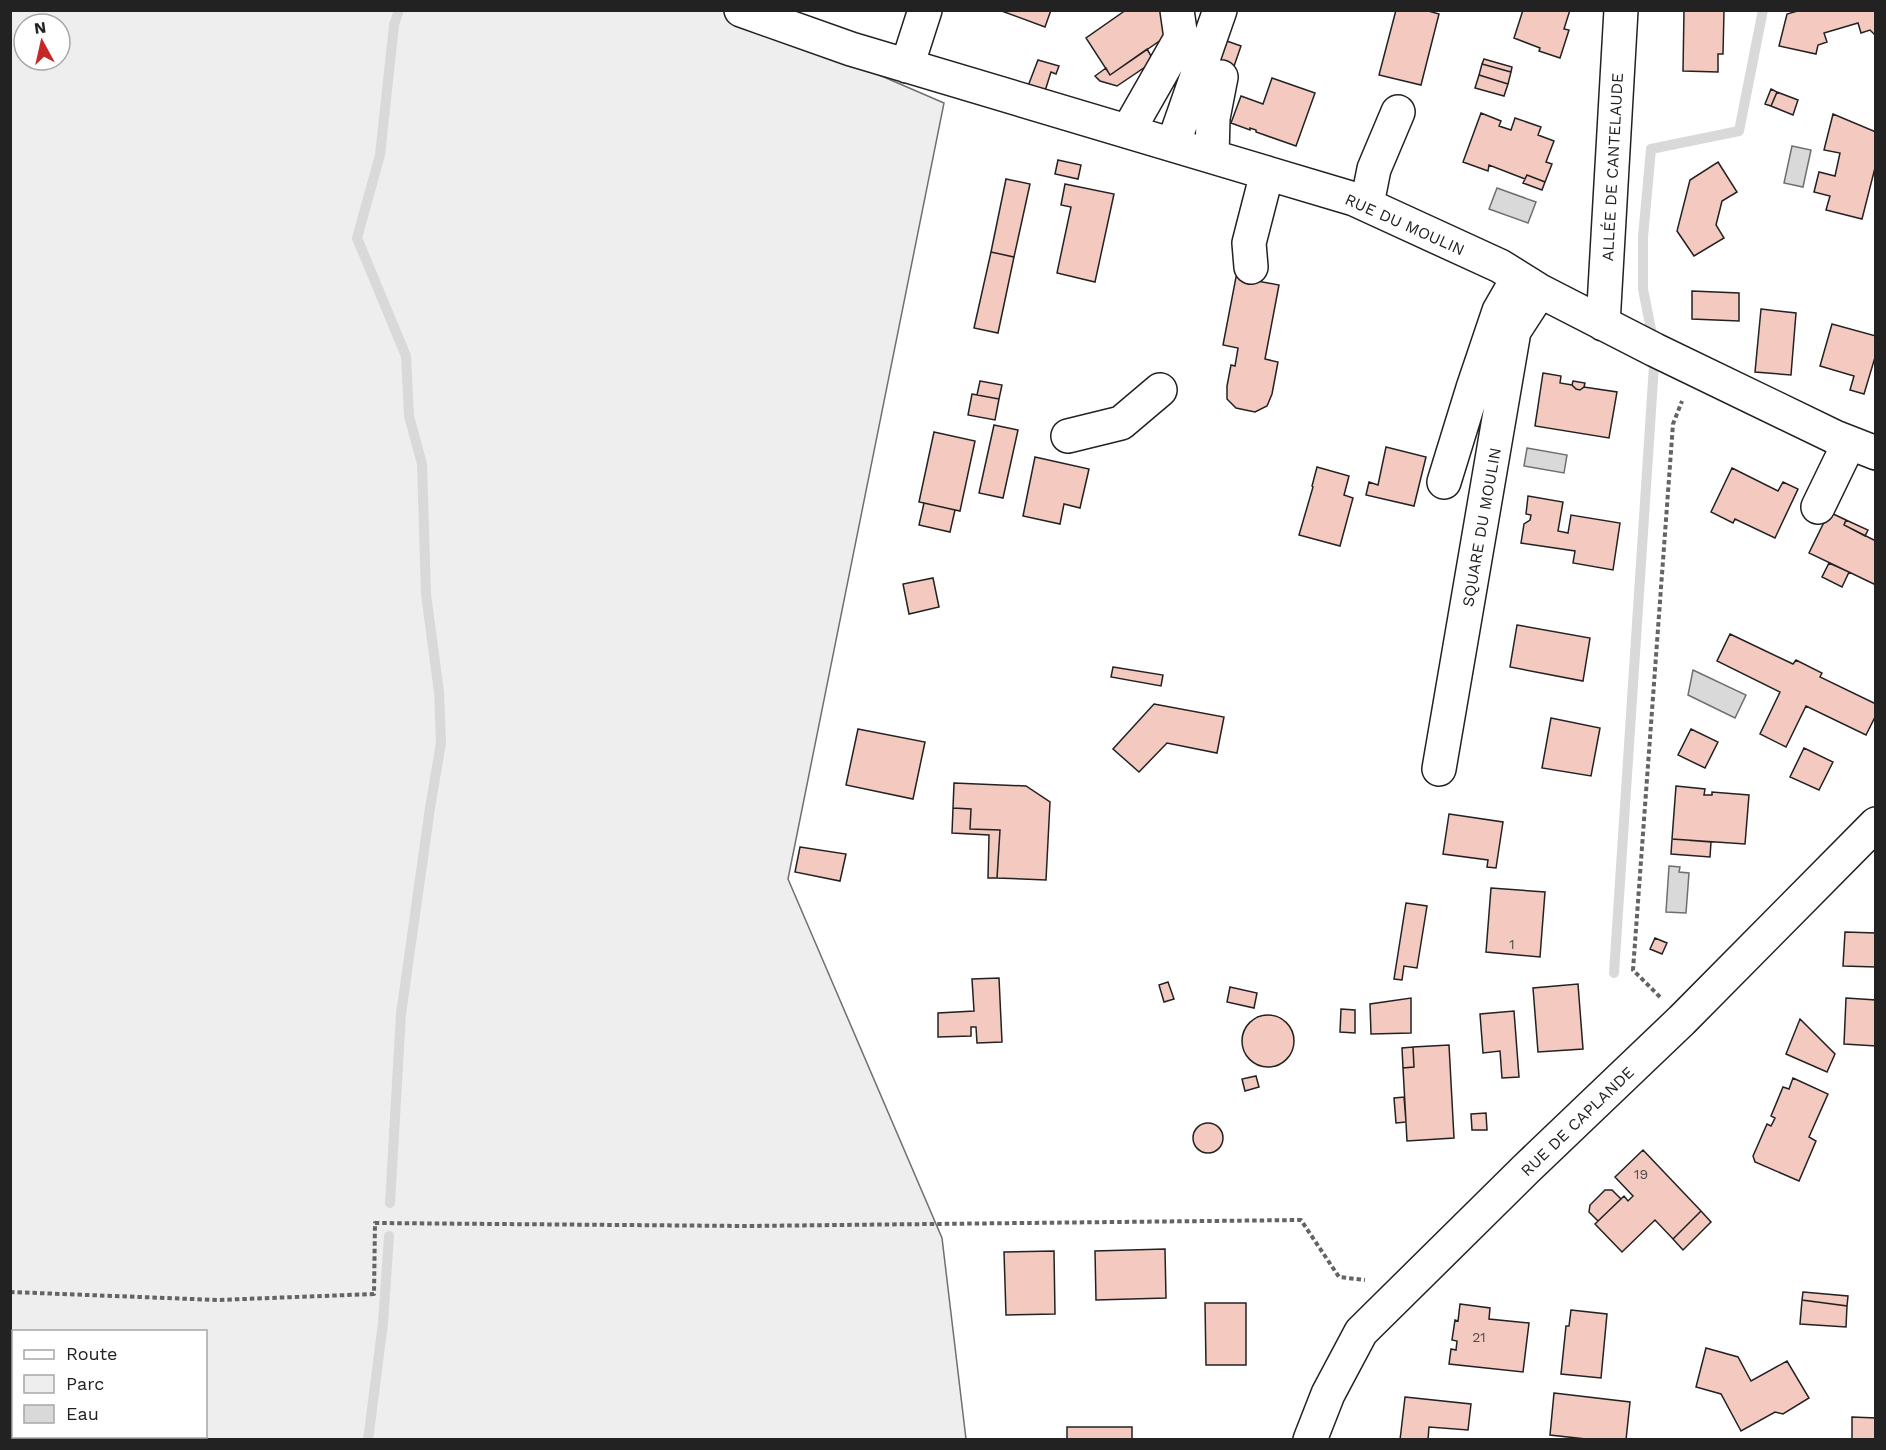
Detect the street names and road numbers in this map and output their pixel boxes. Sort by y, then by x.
street label: ALLÉE DE CANTELAUDE [1598,72,1627,262]
street label: RUE DU MOULIN [1342,190,1468,259]
street label: SQUARE DU MOULIN [1458,446,1505,608]
street label: RUE DE CAPLANDE [1517,1063,1638,1180]

